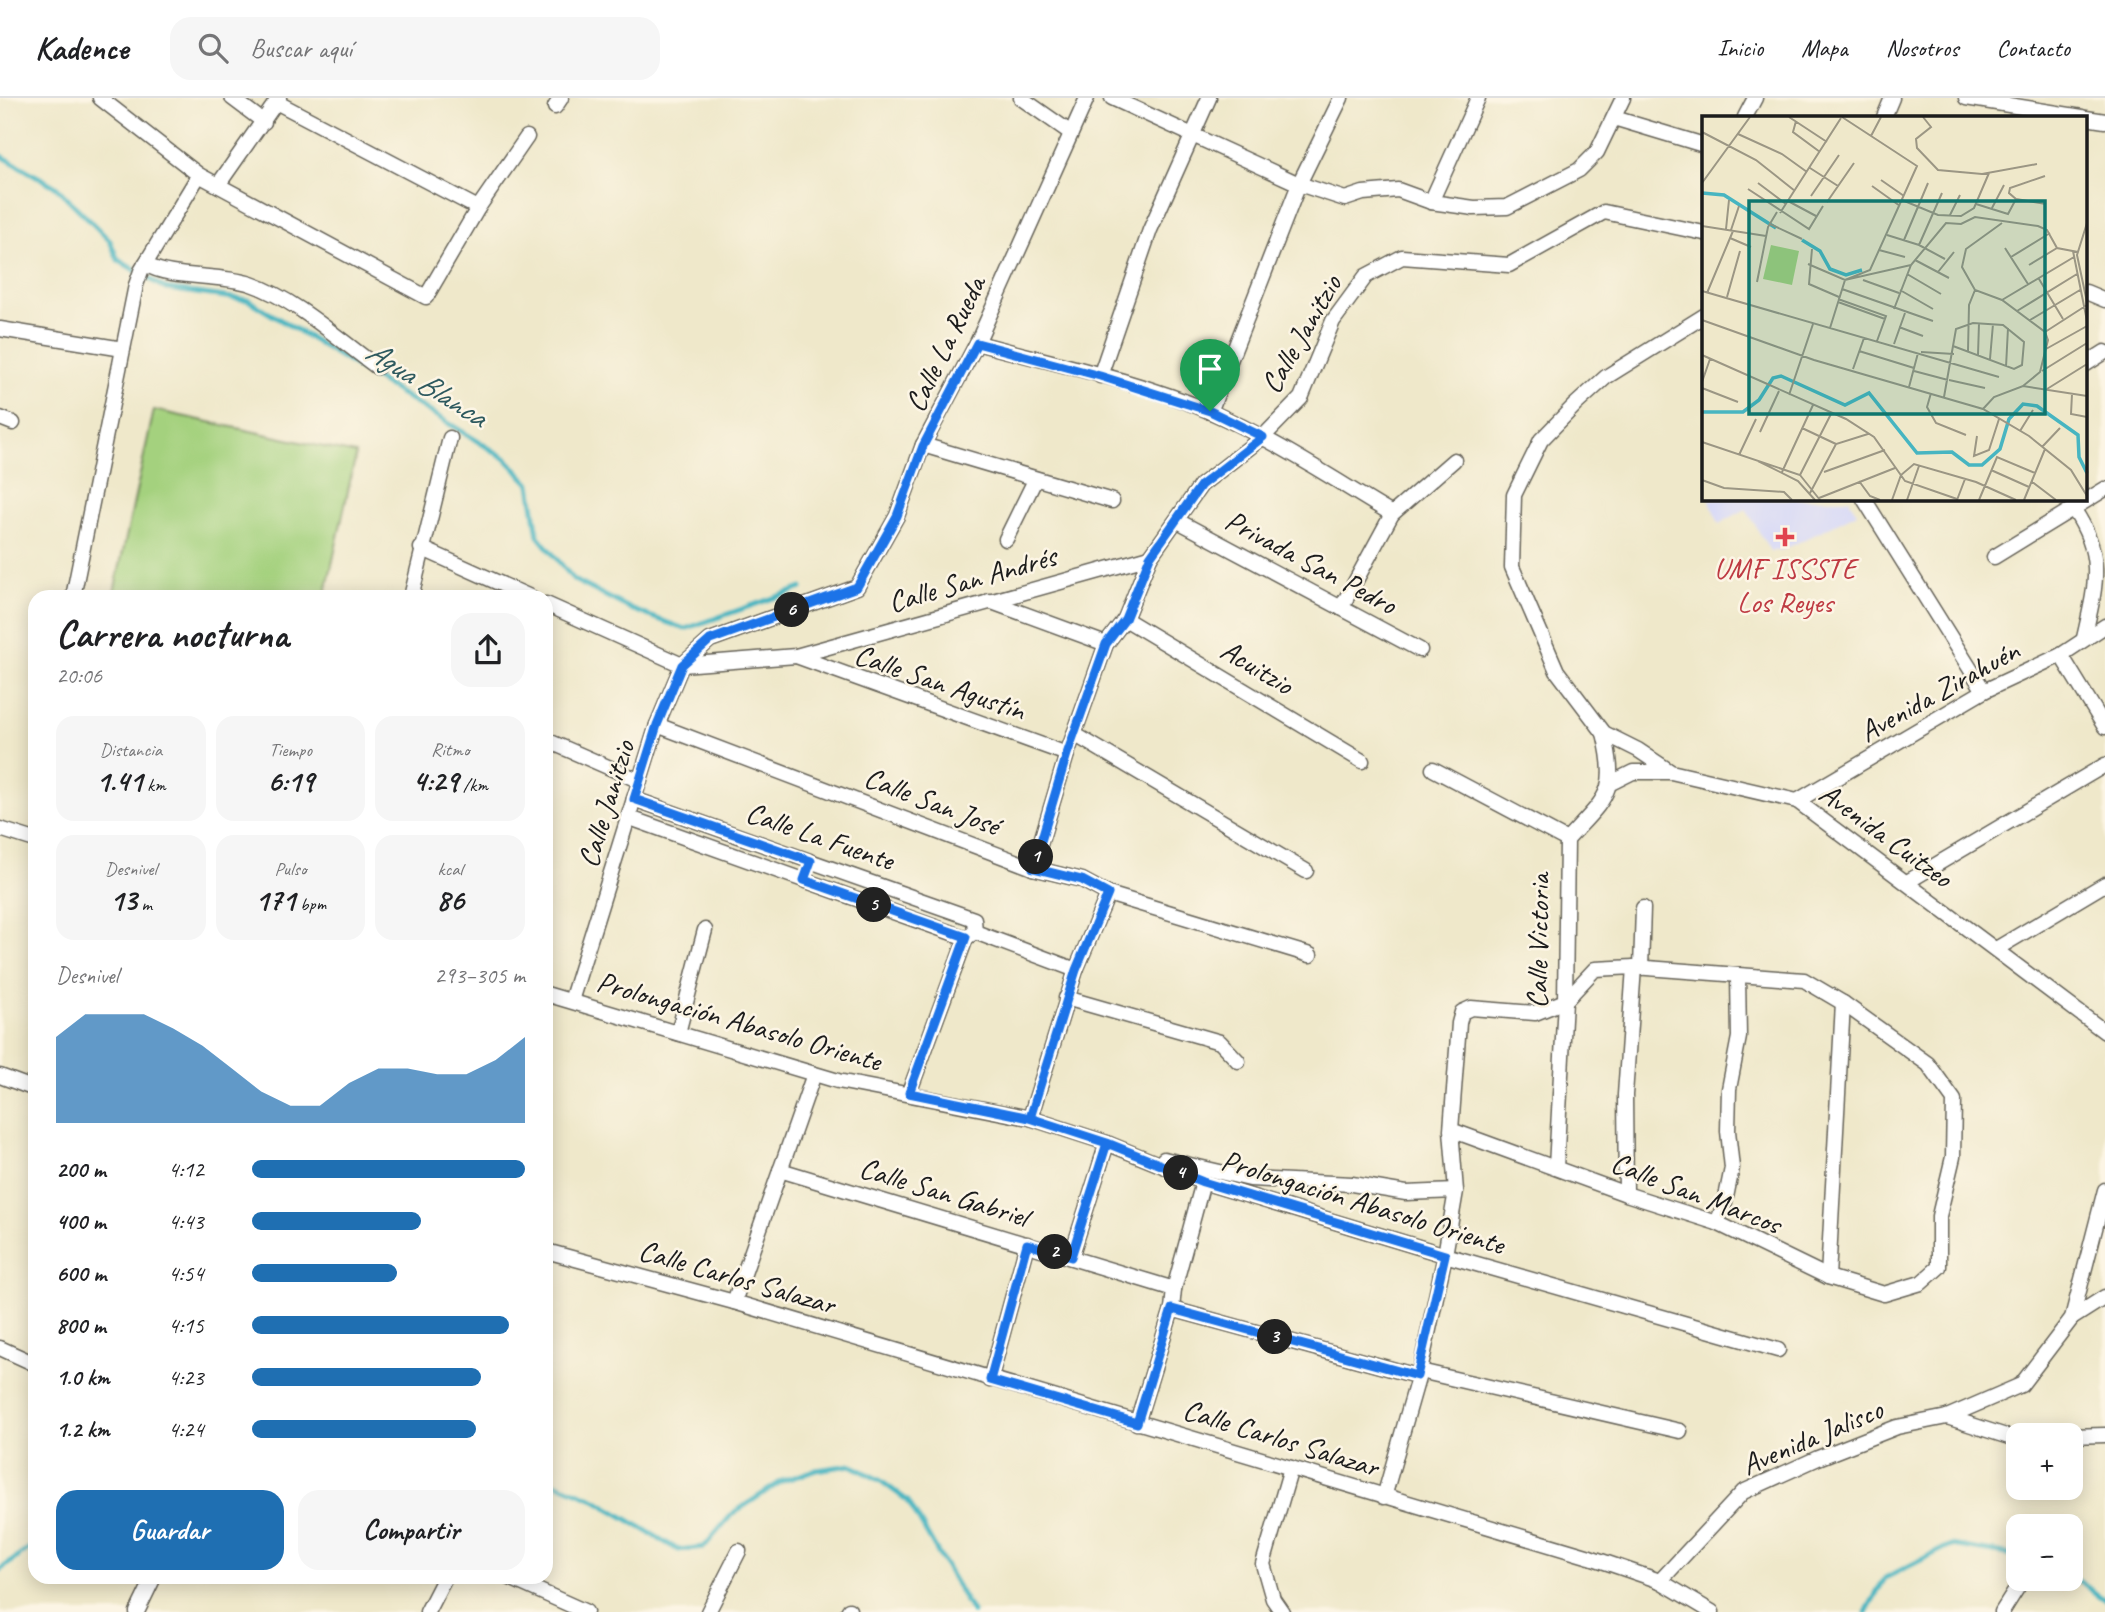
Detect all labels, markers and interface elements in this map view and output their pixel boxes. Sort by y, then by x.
search box [170,17,660,80]
text: Kadence [35,27,128,69]
icon: search [194,29,232,67]
text: Buscar aquí [250,32,352,65]
text: Inicio [1717,33,1763,63]
text: Mapa [1801,33,1848,63]
text: Nosotros [1886,33,1958,63]
text: Contacto [1996,33,2070,63]
inset map [1702,116,2088,500]
street label: Calle Janitzio [1252,267,1351,400]
street label: Calle La Rueda [896,268,995,418]
water label: Agua Blanca [359,330,497,438]
pin [1180,339,1240,411]
icon: arrive [1191,350,1229,388]
street label: Privada San Pedro [1219,501,1404,624]
marker: UMF ISSSTE Los Reyes [1775,527,1795,547]
street label: Calle San Andrés [884,536,1063,621]
place label: UMF ISSSTE Los Reyes [1714,549,1860,621]
pin: 6 [774,592,810,628]
text: 6 [787,597,796,621]
text: Carrera nocturna [56,611,289,658]
button: share [451,613,525,687]
street label: Acuitzio [1214,631,1301,704]
street label: Avenida Zirahuén [1852,631,2027,751]
street label: Calle San Agustín [850,635,1032,729]
text: 20:06 [56,661,102,690]
street label: Calle Janitzio [569,735,644,872]
text: Distancia [100,738,162,762]
text: Tiempo [269,738,312,762]
text: Ritmo [431,738,469,762]
street label: Calle San José [859,758,1009,846]
text: 1.41 [96,762,142,800]
text: 6:19 [267,762,314,800]
text: 4:29 [412,762,458,800]
text: km [142,773,166,797]
text: /km [458,773,488,797]
street label: Avenida Cuitzeo [1812,774,1961,897]
street label: Calle La Fuente [741,793,901,880]
pin: 1 [1018,840,1054,874]
text: 1 [1031,844,1040,868]
text: Desnivel [105,857,157,881]
text: Pulso [275,857,306,881]
text: kcal [438,857,463,881]
street label: Calle Victoria [1518,870,1558,1009]
text: 13 [110,881,137,919]
text: 171 [255,881,295,919]
text: 86 [436,881,464,919]
pin: 5 [856,888,892,922]
text: m [137,892,152,916]
text: bpm [295,892,326,916]
text: 5 [869,892,878,916]
text: Desnivel [56,961,118,990]
text: 293–305 m [434,961,525,990]
street label: Prolongación Abasolo Oriente [592,962,888,1080]
street label: Prolongación Abasolo Oriente [1217,1141,1511,1264]
street label: Calle San Marcos [1606,1143,1789,1244]
street label: Calle San Gabriel [855,1148,1038,1237]
text: 200 m [56,1155,106,1184]
text: 4:12 [168,1155,204,1184]
pin: 4 [1164,1156,1198,1190]
text: 4 [1176,1160,1185,1184]
text: 400 m [56,1207,106,1236]
text: 4:43 [168,1207,204,1236]
street label: Calle Carlos Salazar [634,1231,842,1324]
pin: 2 [1038,1234,1072,1270]
text: 2 [1050,1239,1059,1263]
text: 600 m [56,1259,106,1288]
text: 4:54 [168,1259,204,1288]
text: 800 m [56,1311,106,1340]
text: 4:15 [168,1311,204,1340]
pin: 3 [1258,1320,1292,1354]
text: 3 [1270,1324,1279,1348]
text: 1.0 km [56,1363,110,1392]
text: 4:23 [168,1363,204,1392]
street label: Calle Carlos Salazar [1179,1390,1385,1486]
street label: Avenida Jalisco [1736,1390,1890,1484]
text: 1.2 km [56,1415,110,1444]
text: 4:24 [168,1415,204,1444]
map controls [2006,1423,2083,1591]
button: + [2006,1423,2083,1500]
button: Guardar [56,1490,284,1570]
button: Compartir [298,1490,525,1570]
button: − [2006,1514,2083,1591]

